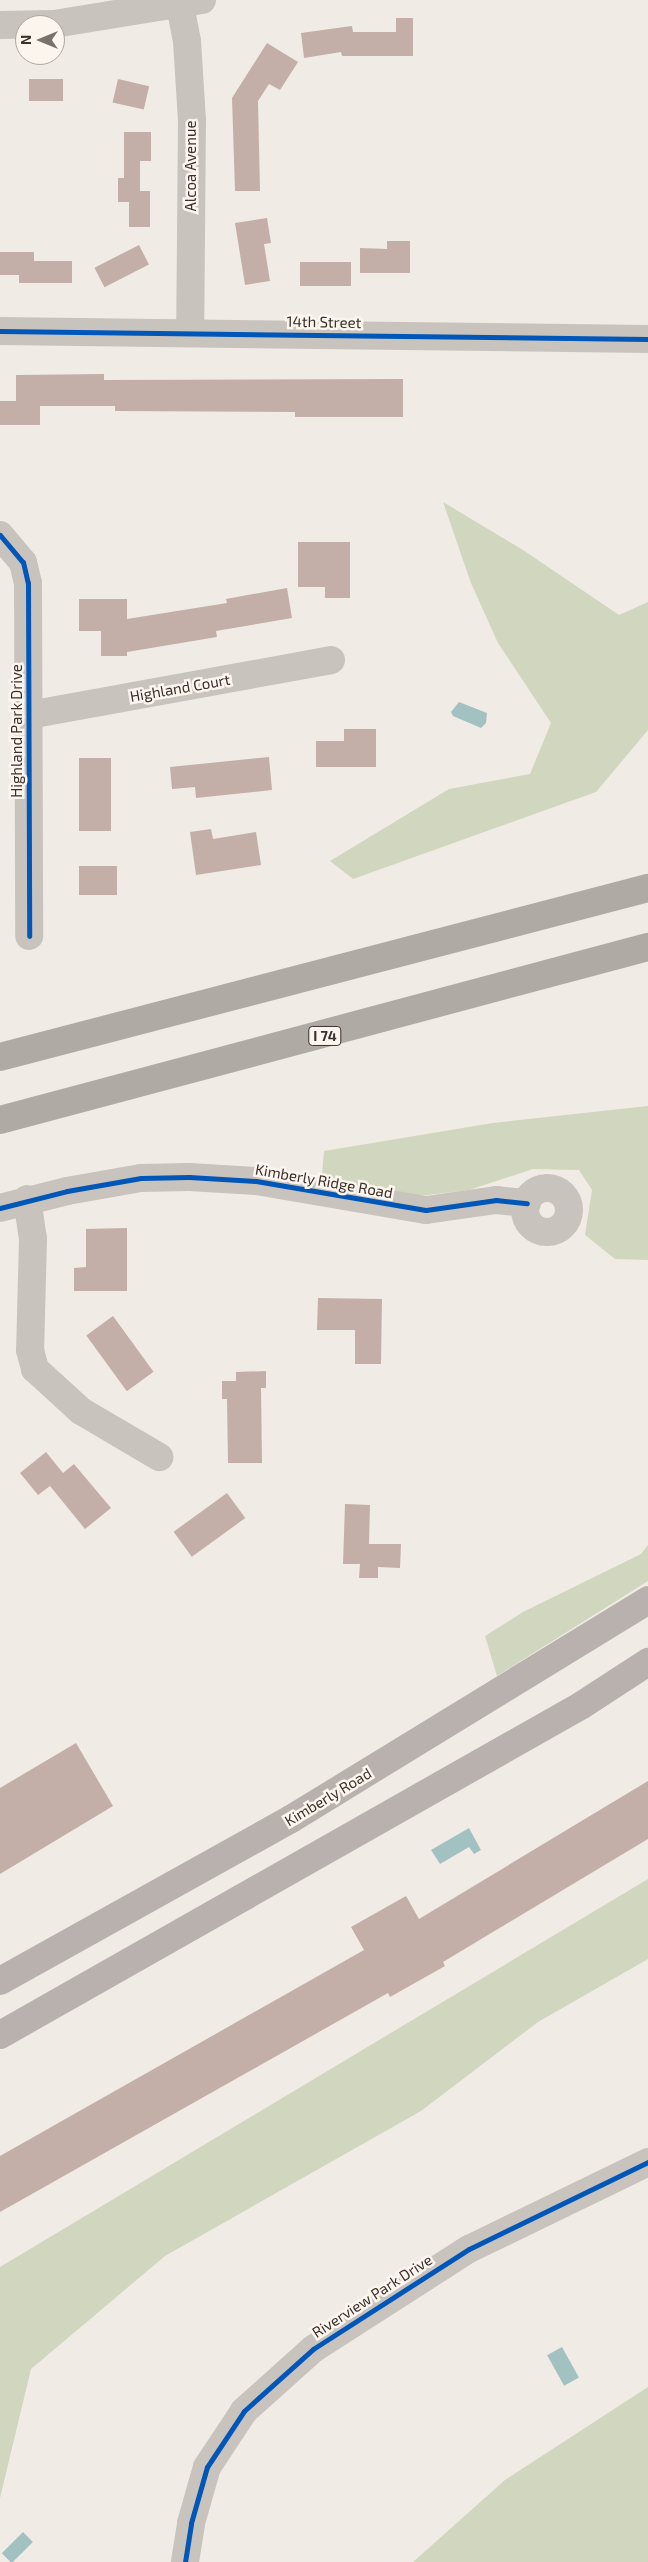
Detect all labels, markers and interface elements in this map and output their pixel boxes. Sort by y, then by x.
north arrow [15,15,65,65]
text: N [17,35,34,45]
street label: Alcoa Avenue [182,120,200,212]
street label: 14th Street [287,312,361,332]
street label: Highland Park Drive [8,664,26,798]
street label: Highland Court [128,670,232,706]
road number: I 74 [308,1024,342,1048]
street label: Kimberly Ridge Road [254,1160,394,1202]
street label: Kimberly Road [281,1764,375,1830]
street label: Riverview Park Drive [308,2250,436,2342]

